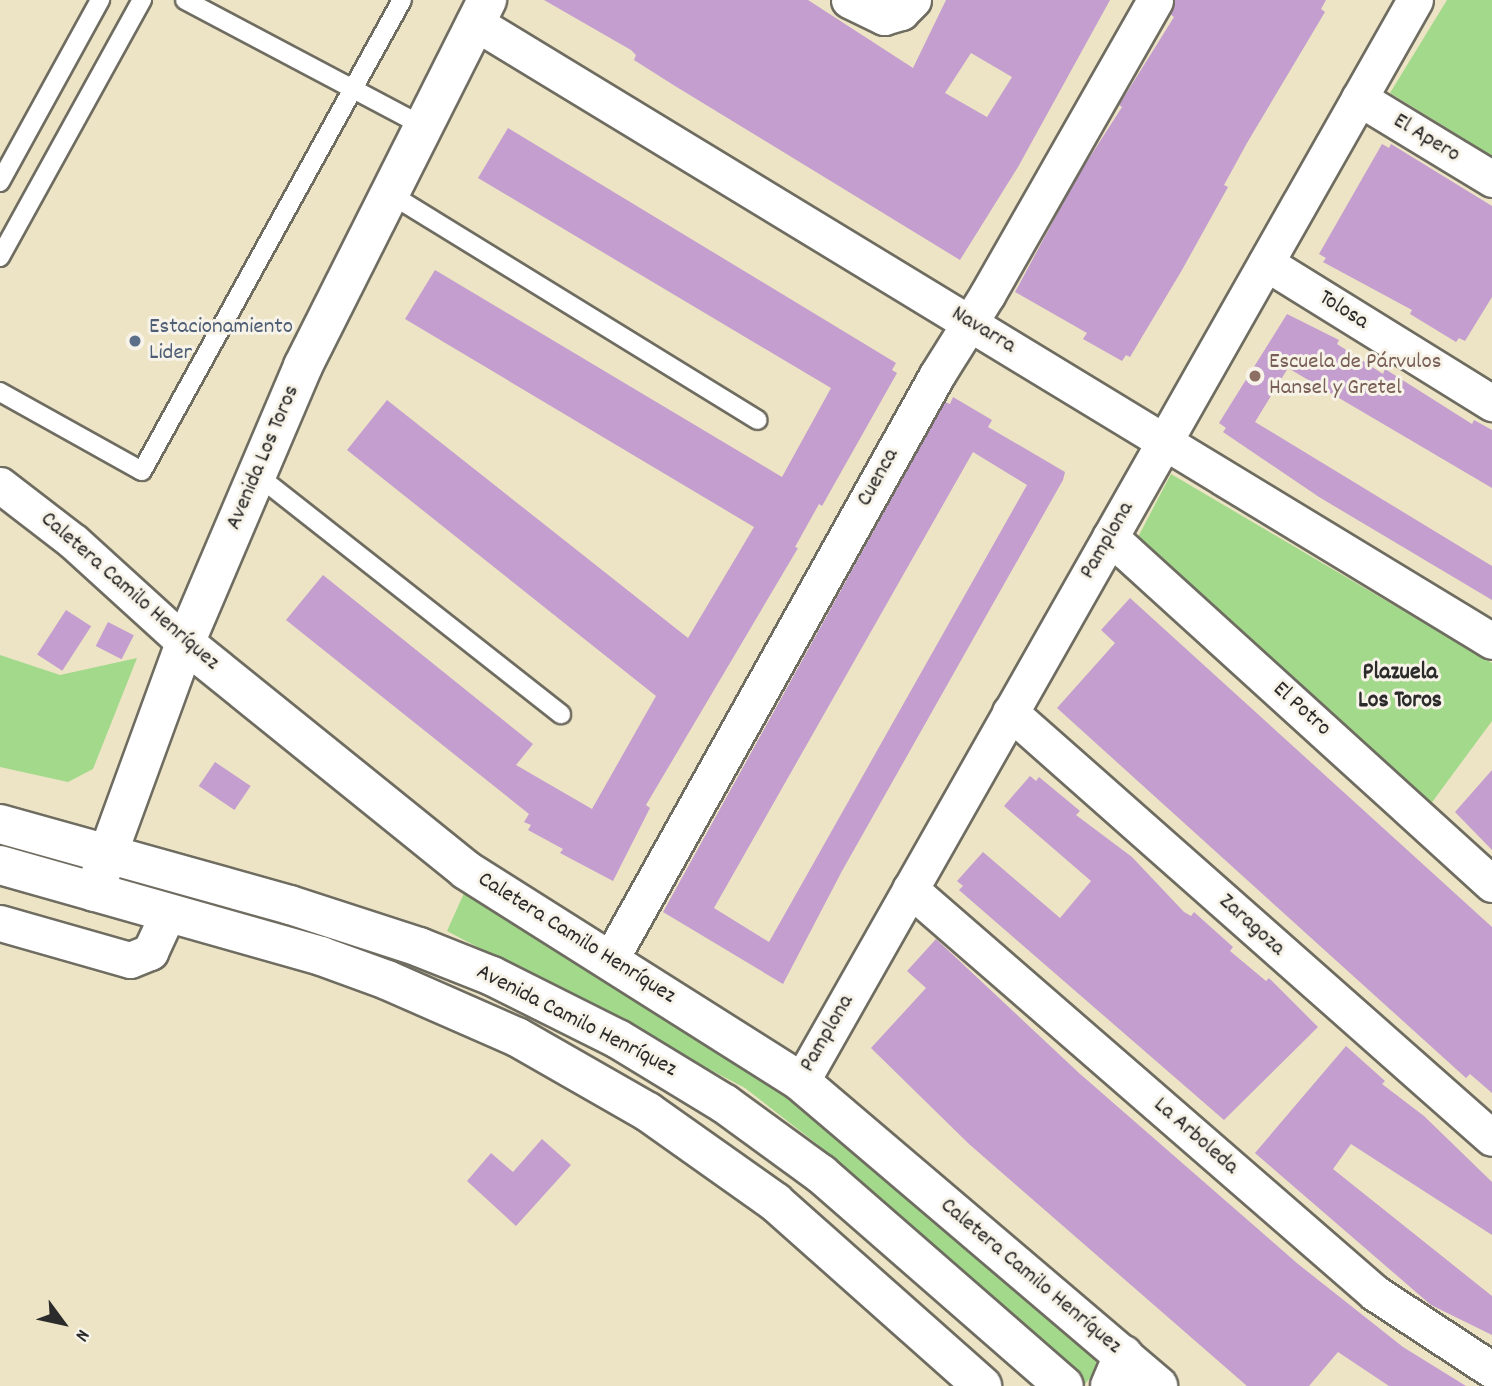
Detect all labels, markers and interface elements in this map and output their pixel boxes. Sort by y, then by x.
street label: El Apero [1388,108,1464,170]
street label: Tolosa [1313,285,1373,337]
street label: Navarra [946,301,1020,361]
place label: Estacionamiento Lider [149,314,293,368]
marker: Estacionamiento Lider [127,333,143,349]
place label: Escuela de Párvulos Hansel y Gretel [1269,349,1441,403]
marker: Escuela de Párvulos Hansel y Gretel [1247,368,1263,384]
street label: Avenida Los Toros [221,382,307,534]
street label: Cuenca [852,444,906,512]
street label: Pamplona [1075,497,1141,585]
street label: Caletera Camilo Henríquez [34,507,224,677]
district label: Plazuela Los Toros [1358,660,1442,716]
street label: El Potro [1266,677,1336,743]
street label: Caletera Camilo Henríquez [472,867,680,1011]
street label: Zaragoza [1212,889,1290,963]
street label: Avenida Camilo Henríquez [471,959,681,1085]
street label: Pamplona [795,990,861,1078]
street label: La Arboleda [1147,1092,1243,1182]
street label: Caletera Camilo Henríquez [934,1193,1126,1361]
north arrow [28,1288,98,1358]
text: N [67,1323,95,1346]

